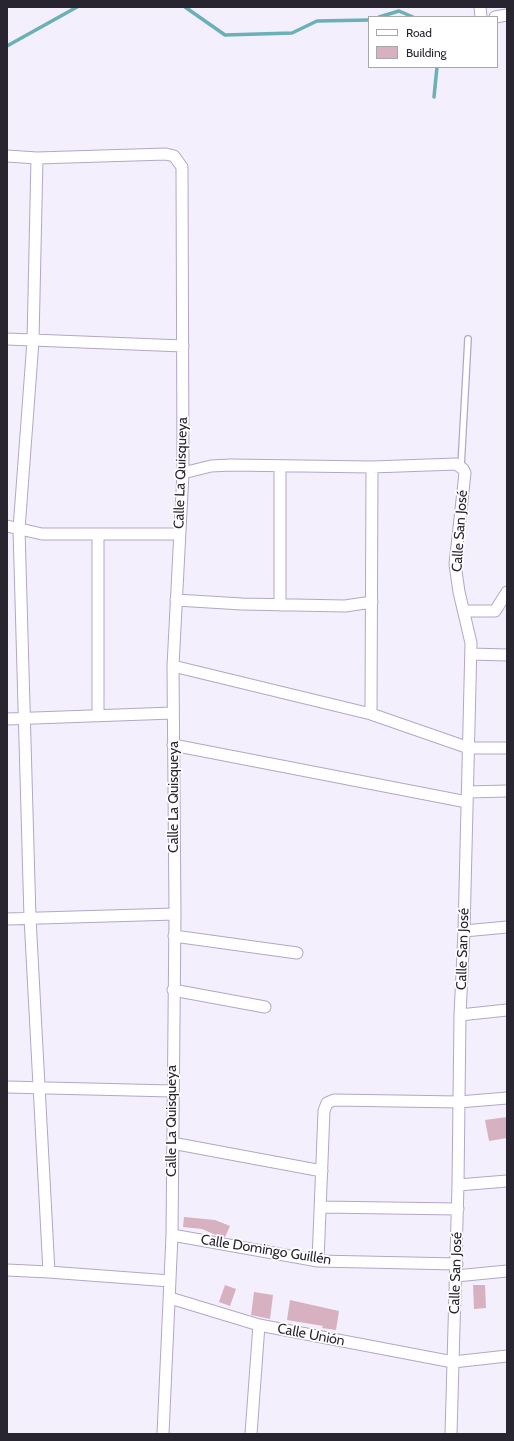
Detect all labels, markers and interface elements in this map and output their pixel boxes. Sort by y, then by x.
legend [368,16,498,68]
text: Road [406,25,432,40]
text: Building [406,45,447,60]
street label: Calle La Quisqueya [171,417,191,529]
street label: Calle San José [449,489,471,573]
street label: Calle La Quisqueya [166,741,182,853]
street label: Calle San José [453,908,473,990]
street label: Calle La Quisqueya [164,1065,180,1177]
street label: Calle Domingo Guillén [199,1231,333,1269]
street label: Calle San José [446,1232,466,1314]
street label: Calle Unión [276,1320,346,1350]

